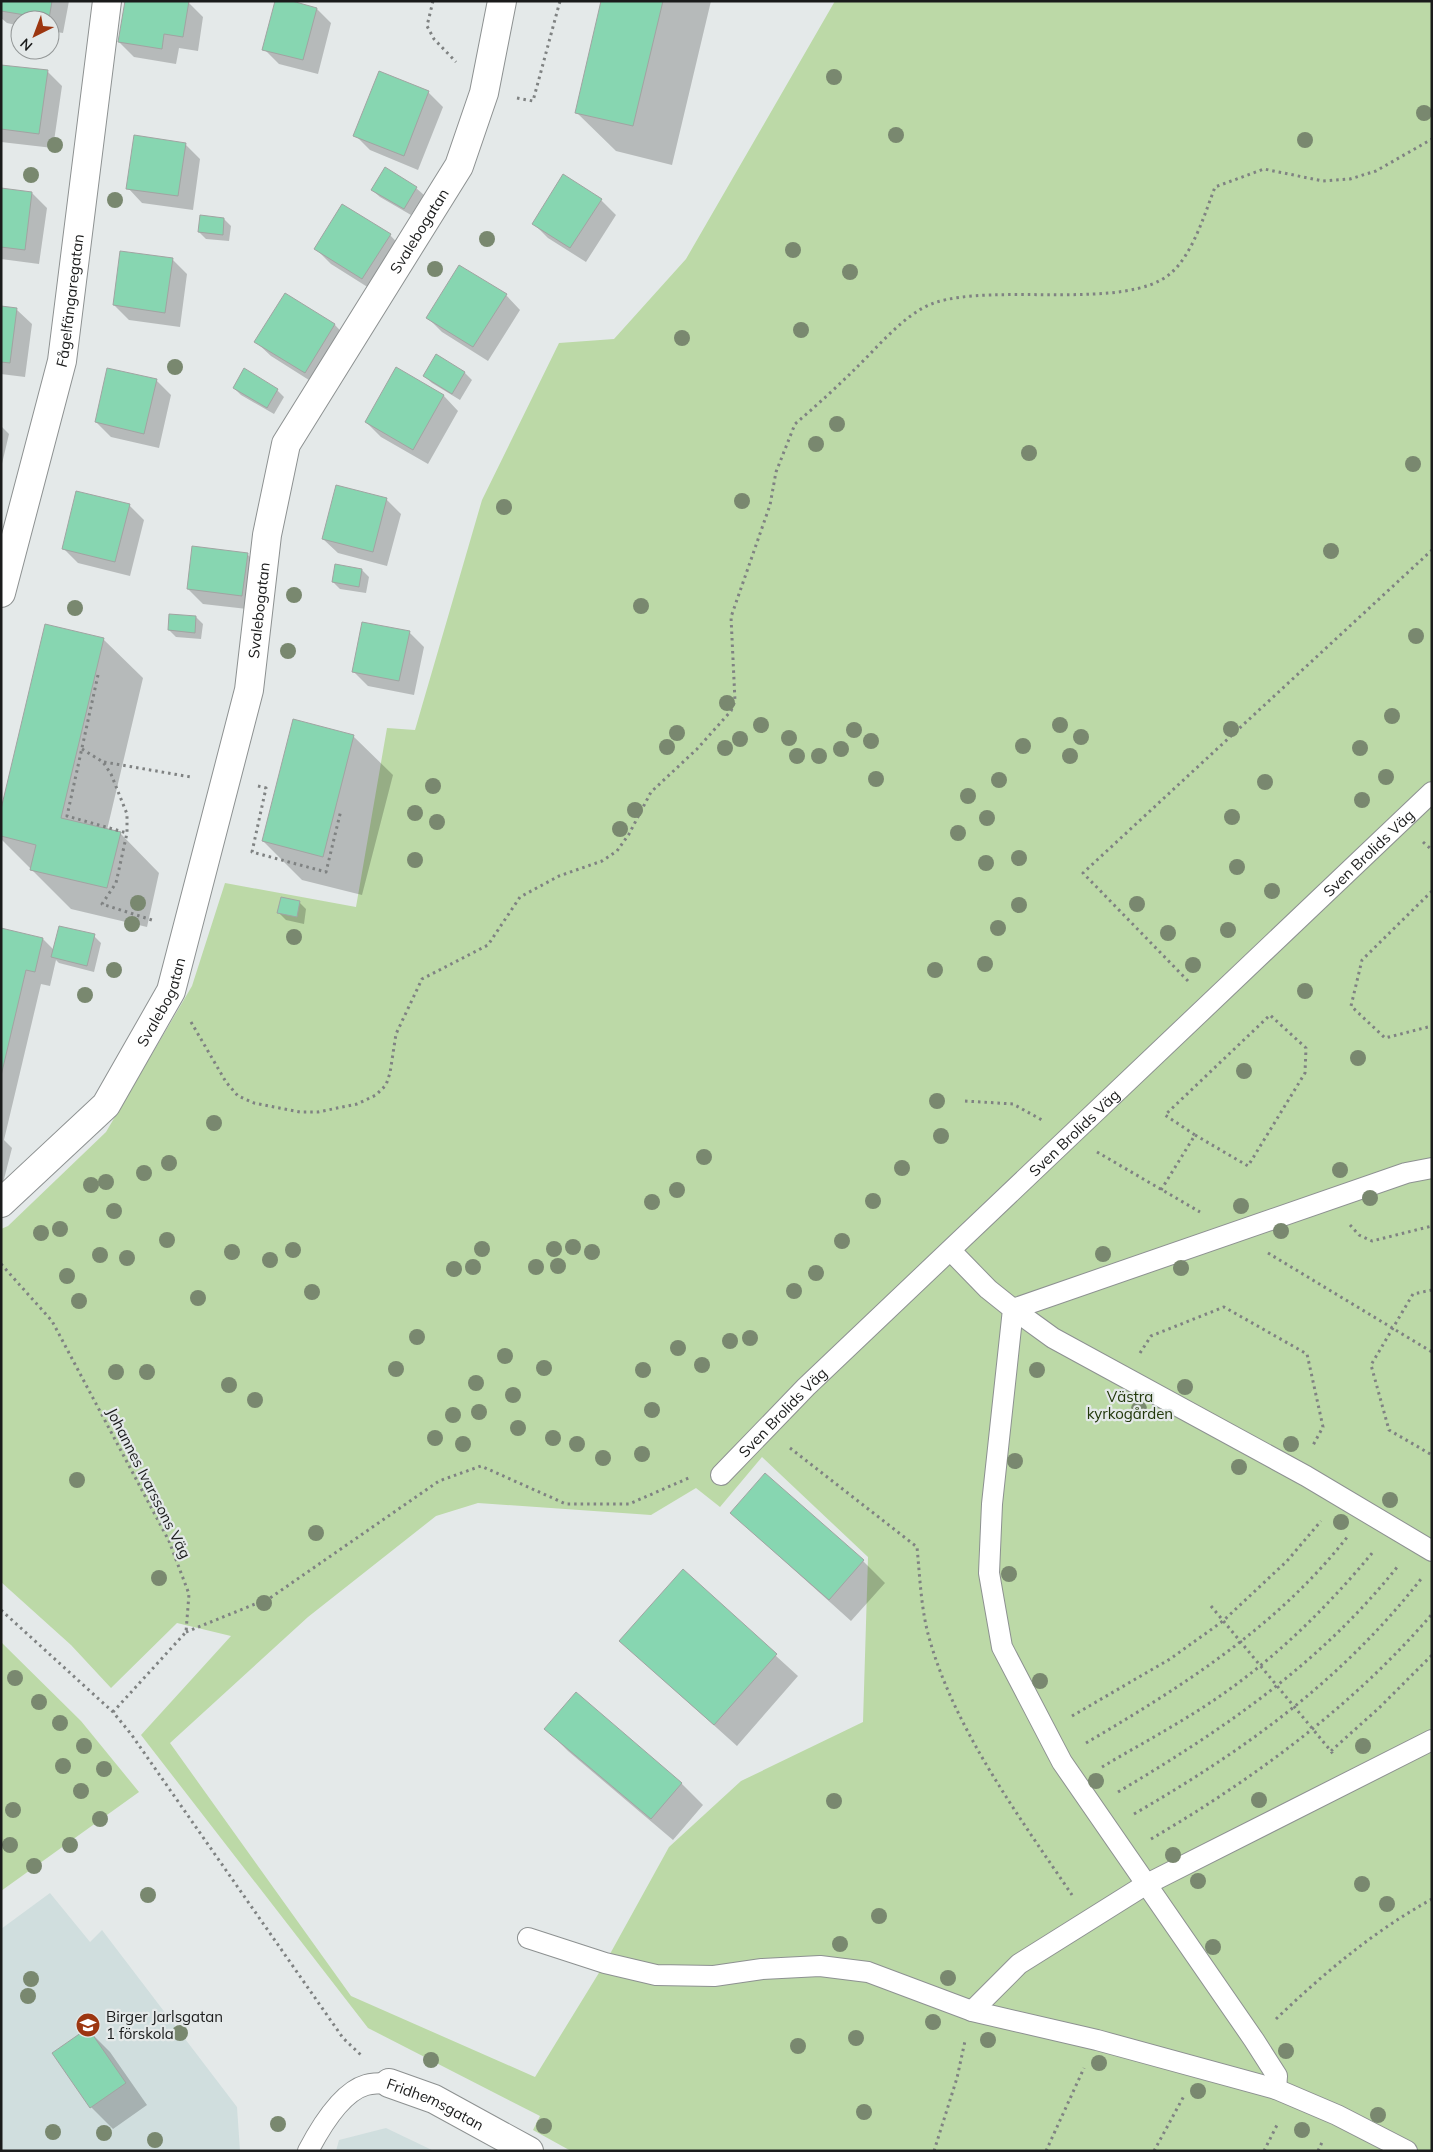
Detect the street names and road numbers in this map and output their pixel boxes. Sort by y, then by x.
street label: Svalebogatan [385,185,452,277]
street label: Fågelfängaregatan [51,233,87,369]
street label: Svalebogatan [243,561,273,659]
street label: Sven Brolids Väg [1319,805,1418,900]
street label: Svalebogatan [132,955,189,1050]
street label: Sven Brolids Väg [1025,1085,1123,1180]
street label: Sven Brolids Väg [734,1363,830,1461]
street label: Johannes Ivarssons Väg [103,1404,195,1562]
street label: Fridhemsgatan [384,2074,487,2134]

